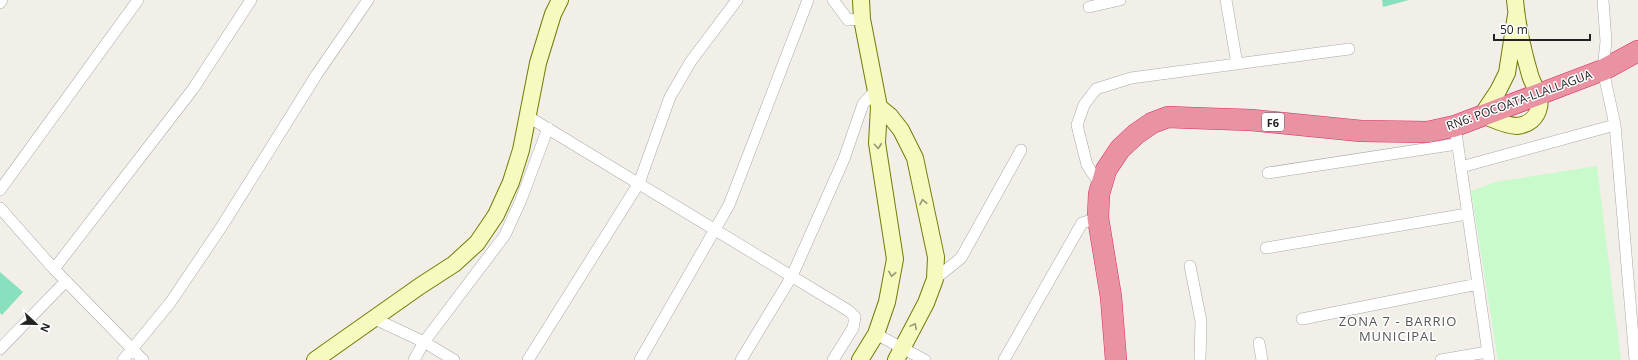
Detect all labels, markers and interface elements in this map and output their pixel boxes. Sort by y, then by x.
scale bar [1494,16,1590,42]
text: 50 m [1500,21,1528,38]
street label: RN6: POCOATA-LLALLAGUA [1444,66,1595,134]
road number: F6 [1262,113,1284,131]
one-way arrow [873,143,882,149]
one-way arrow [920,199,928,205]
one-way arrow [888,271,897,277]
north arrow [16,304,56,344]
district label: ZONA 7 - BARRIO MUNICIPAL [1339,312,1457,345]
text: N [37,321,54,335]
one-way arrow [909,323,917,330]

